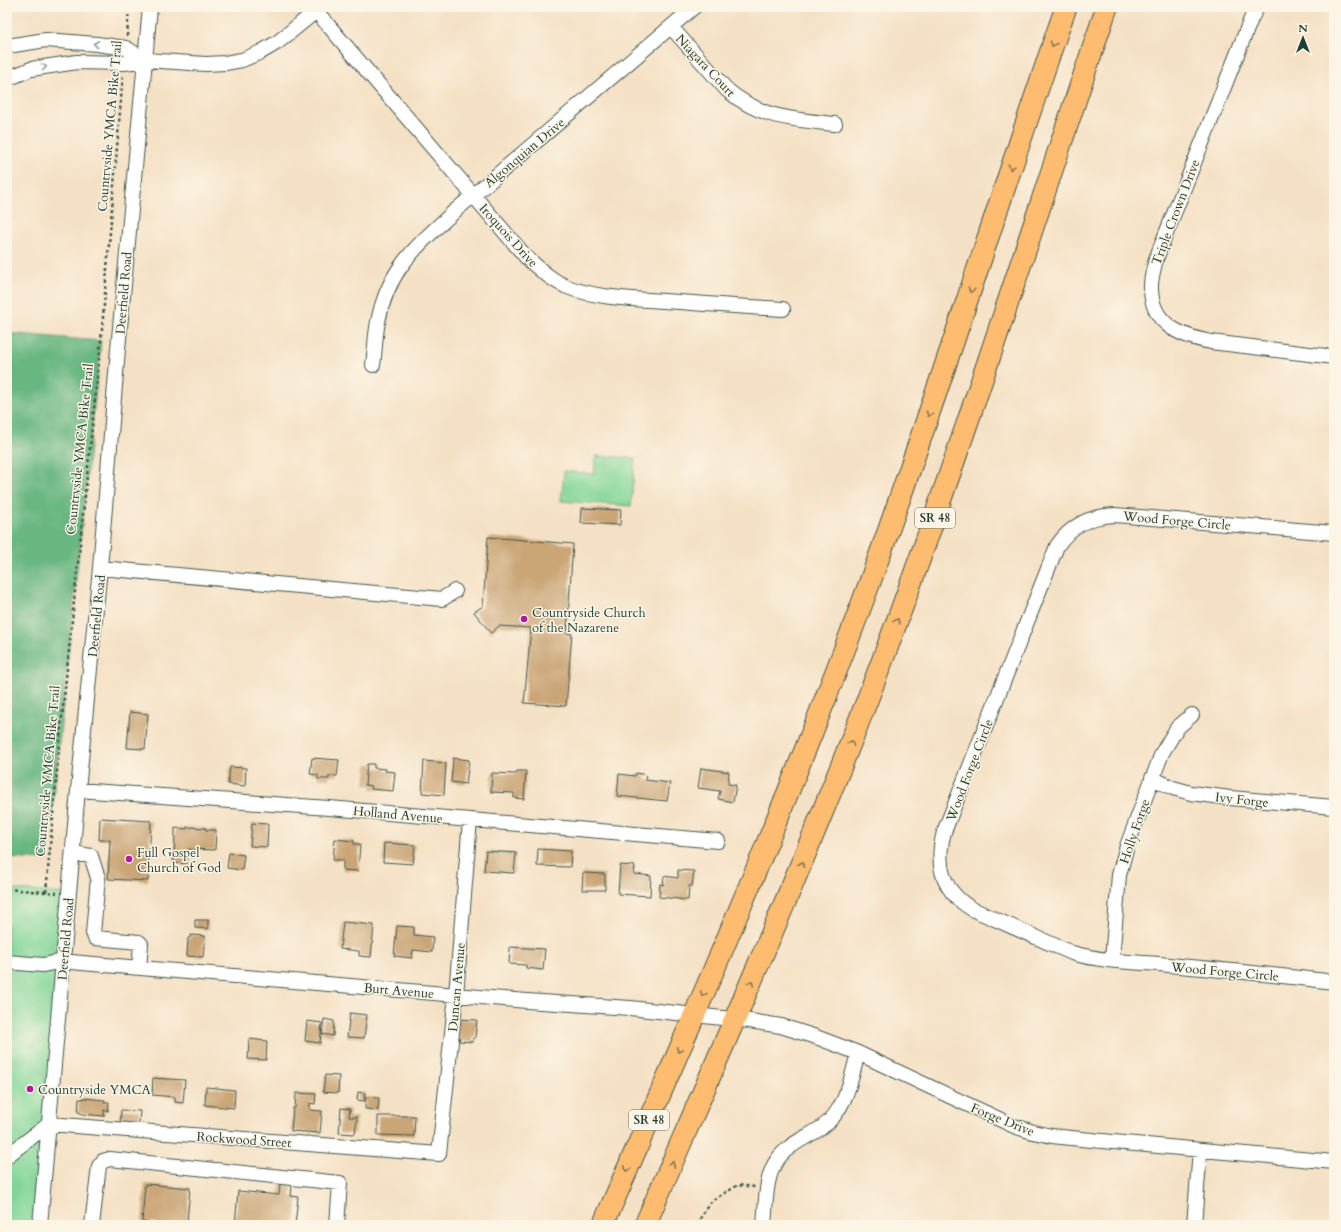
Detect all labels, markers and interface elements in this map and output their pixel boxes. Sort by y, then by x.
north arrow [1283,18,1323,58]
text: N [1298,21,1308,36]
street label: Niagara Court [671,30,739,101]
street label: Countryside YMCA Bike Trail [94,39,127,212]
one-way arrow [93,40,99,49]
one-way arrow [1049,40,1058,47]
one-way arrow [41,63,47,72]
street label: Algonquian Drive [481,114,569,192]
street label: Triple Crown Drive [1147,157,1204,268]
one-way arrow [1007,163,1016,170]
street label: Iroquois Drive [475,200,542,272]
street label: Deerfield Road [111,251,137,335]
one-way arrow [967,287,976,294]
street label: Countryside YMCA Bike Trail [62,362,98,535]
one-way arrow [926,410,934,417]
street label: Wood Forge Circle [1121,507,1232,535]
road number: SR 48 [915,508,955,528]
street label: Deerfield Road [84,574,110,658]
place label: Countryside Church of the Nazarene [532,604,646,637]
marker: Countryside Church of the Nazarene [519,614,529,624]
one-way arrow [892,618,900,625]
street label: Countryside YMCA Bike Trail [32,684,65,857]
street label: Wood Forge Circle [942,717,998,825]
one-way arrow [846,740,854,747]
street label: Ivy Forge [1214,788,1270,812]
street label: Holly Forge [1115,797,1154,866]
street label: Holland Avenue [352,802,444,828]
place label: Full Gospel Church of God [137,844,221,877]
marker: Full Gospel Church of God [124,854,134,864]
one-way arrow [797,860,805,868]
street label: Deerfield Road [53,897,79,981]
street label: Duncan Avenue [444,942,470,1033]
street label: Wood Forge Circle [1169,958,1280,986]
street label: Burt Avenue [363,979,435,1003]
one-way arrow [746,980,754,988]
one-way arrow [700,991,708,998]
one-way arrow [676,1046,684,1054]
place label: Countryside YMCA [38,1081,151,1099]
marker: Countryside YMCA [25,1084,35,1094]
street label: Forge Drive [968,1099,1037,1141]
road number: SR 48 [629,1110,669,1130]
street label: Rockwood Street [196,1128,292,1152]
one-way arrow [667,1160,675,1168]
one-way arrow [624,1165,632,1173]

